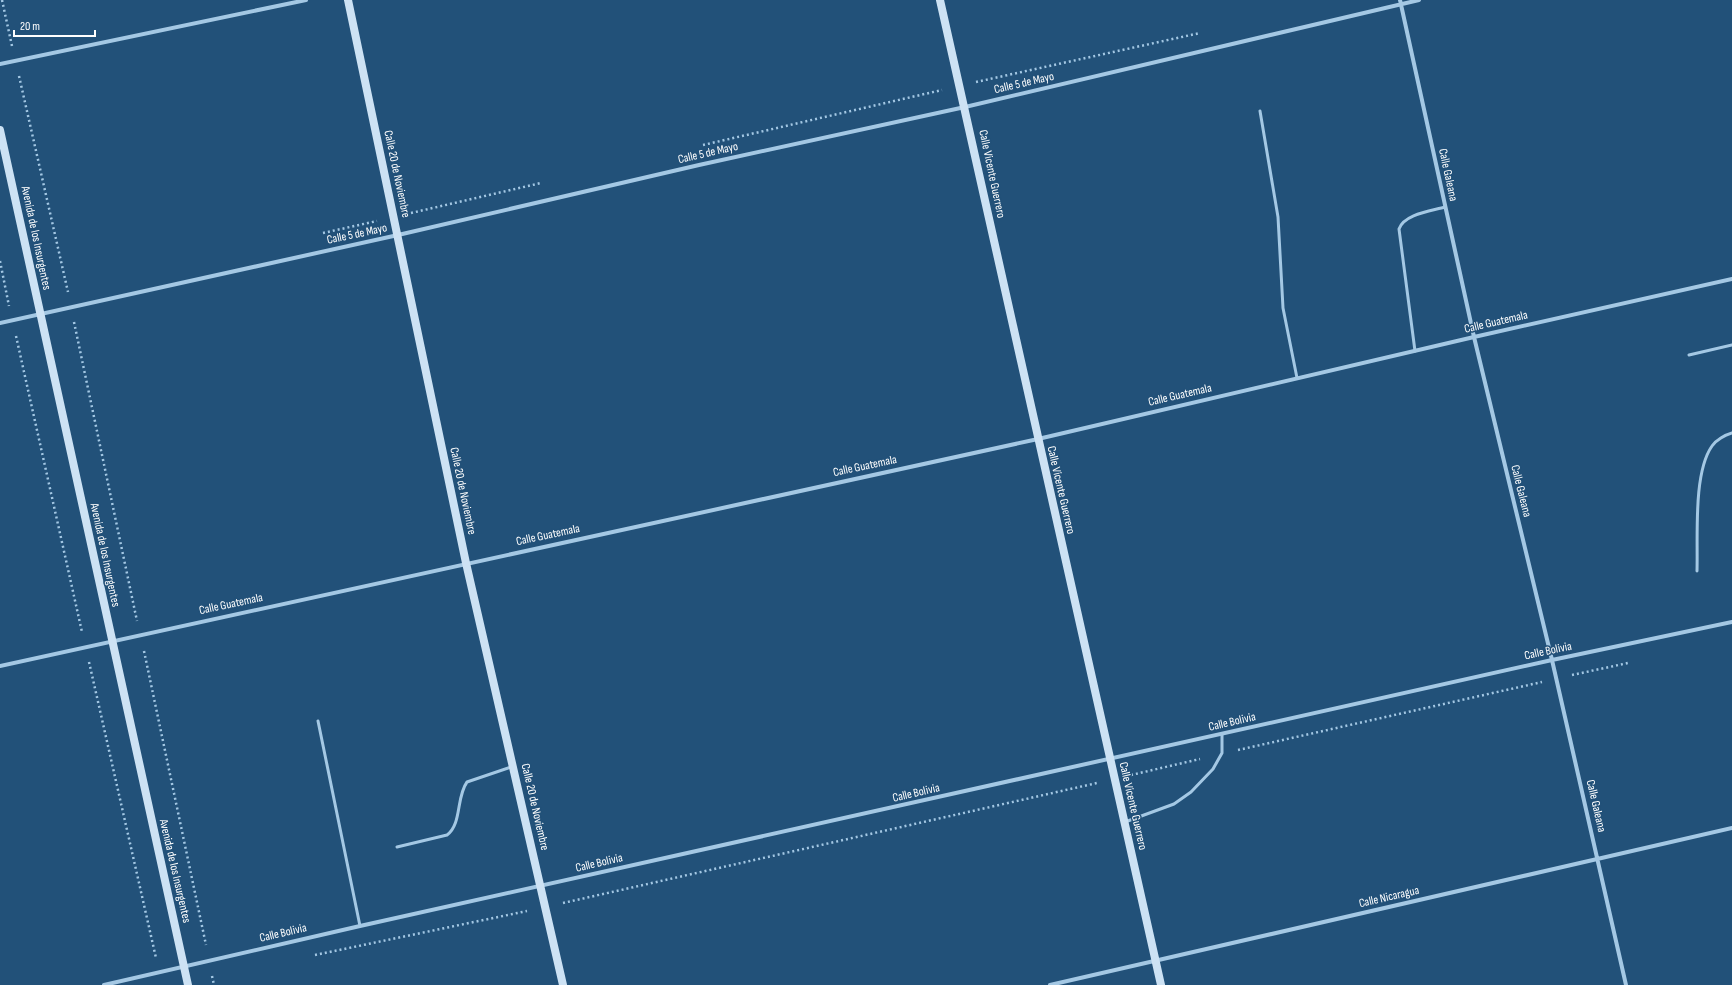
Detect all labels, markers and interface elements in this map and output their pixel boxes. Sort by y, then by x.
scale bar [14,12,95,38]
text: 20 m [20,19,40,34]
street label: Calle 5 de Mayo [993,69,1055,97]
street label: Calle 20 de Noviembre [380,129,414,219]
street label: Calle Vicente Guerrero [975,129,1009,219]
street label: Calle 5 de Mayo [677,139,739,167]
street label: Calle Galeana [1435,147,1461,203]
street label: Avenida de los Insurgentes [17,184,54,291]
street label: Calle 5 de Mayo [326,220,388,248]
street label: Calle Guatemala [1463,307,1530,337]
street label: Calle Guatemala [1147,380,1214,410]
street label: Calle Vicente Guerrero [1044,445,1078,535]
street label: Calle 20 de Noviembre [446,446,480,536]
street label: Calle Guatemala [832,452,899,480]
street label: Calle Galeana [1507,463,1535,519]
street label: Avenida de los Insurgentes [86,501,123,608]
street label: Calle Guatemala [515,521,582,549]
street label: Calle Guatemala [198,590,265,618]
street label: Calle Bolivia [1523,639,1573,663]
street label: Calle Bolivia [1207,709,1257,735]
street label: Calle Vicente Guerrero [1116,761,1150,851]
street label: Calle 20 de Noviembre [518,762,552,852]
street label: Calle Galeana [1583,778,1609,834]
street label: Calle Bolivia [891,780,941,806]
street label: Avenida de los Insurgentes [156,817,194,924]
street label: Calle Bolivia [574,850,624,876]
street label: Calle Nicaragua [1357,883,1421,911]
street label: Calle Bolivia [258,920,308,946]

